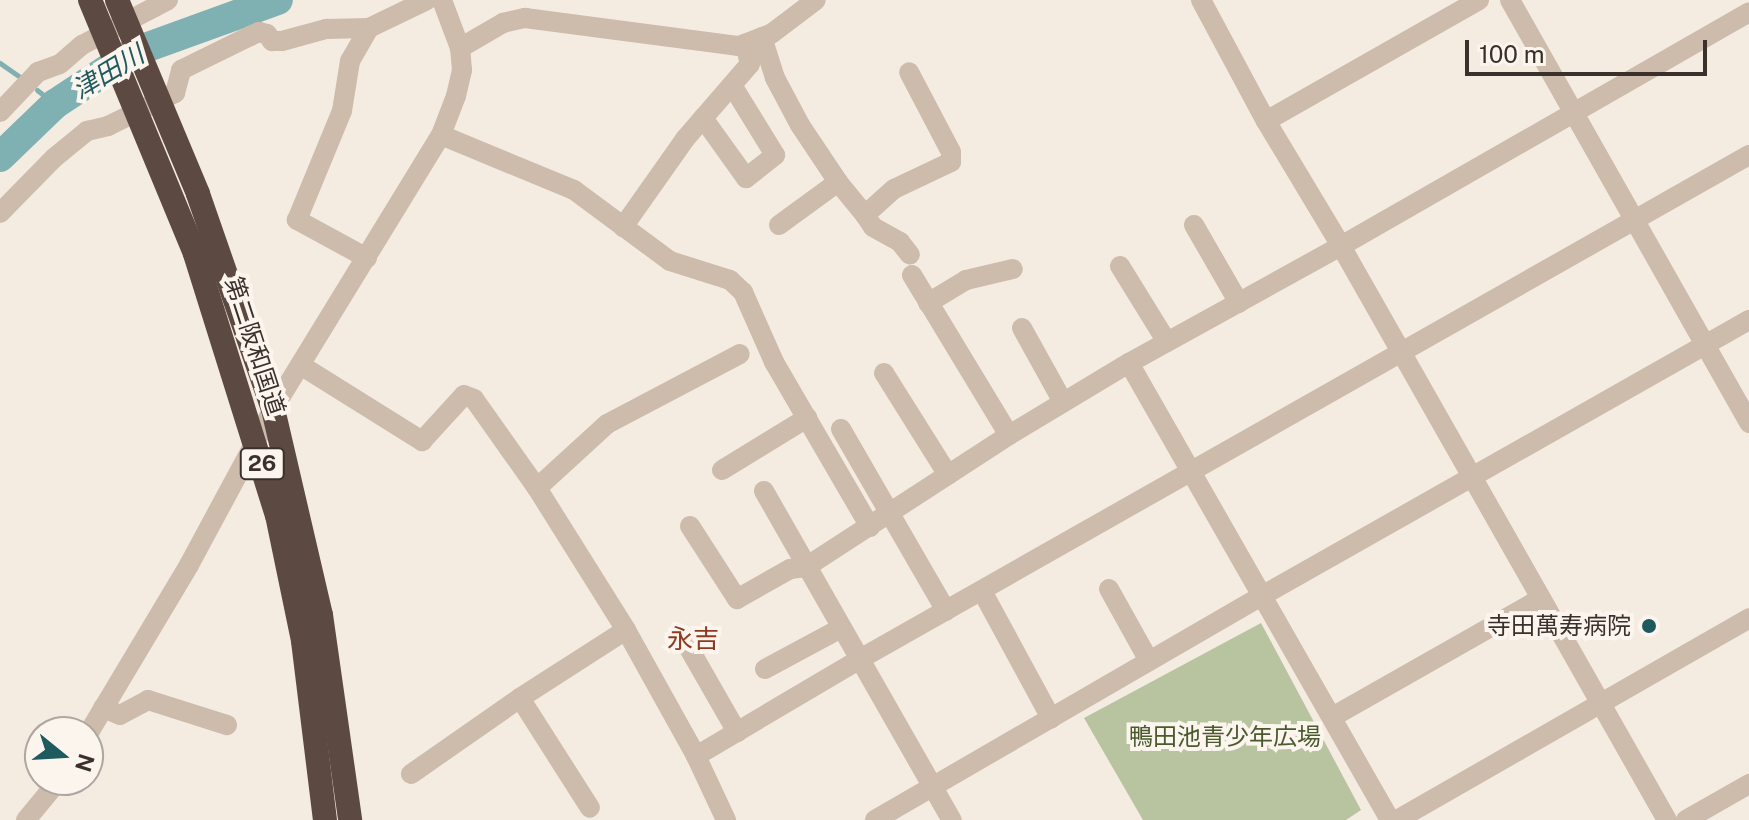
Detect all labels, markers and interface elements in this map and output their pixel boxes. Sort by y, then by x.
scale bar [1469,24,1711,74]
water label: 津田川 [67,39,149,105]
text: 100 m [1479,40,1545,68]
street label: 第二阪和国道 [219,273,291,419]
road number: 26 [238,446,286,482]
place label: 寺田萬寿病院 [1487,612,1631,640]
marker: 寺田萬寿病院 [1638,615,1660,637]
district label: 永吉 [667,623,719,655]
north arrow [24,716,104,796]
park label: 鴨田池青少年広場 [1129,723,1321,751]
text: N [70,751,100,775]

